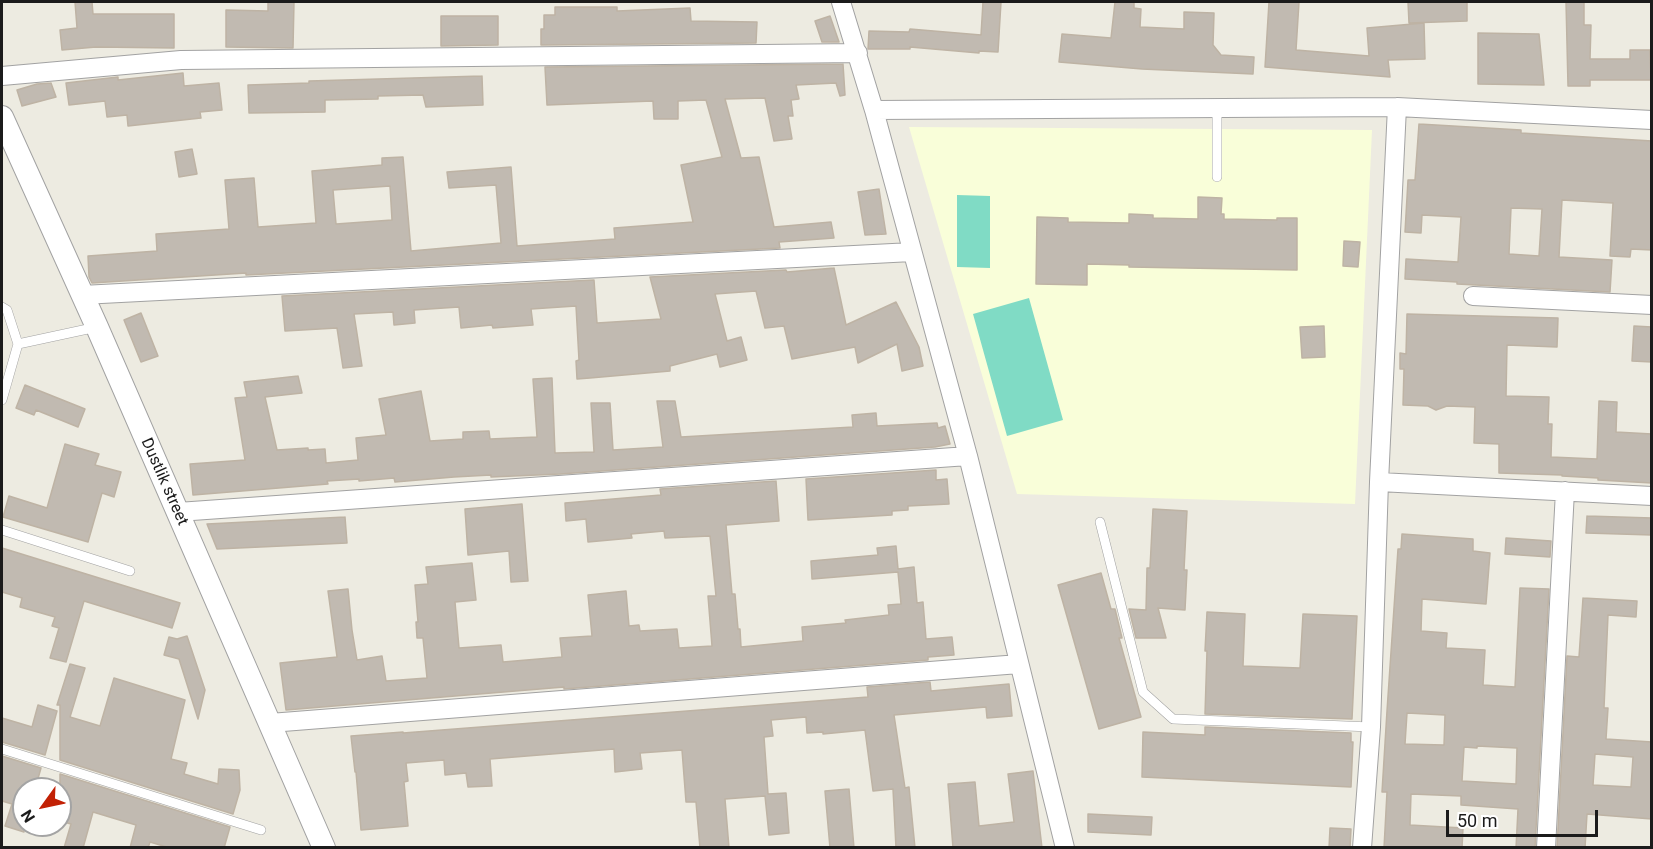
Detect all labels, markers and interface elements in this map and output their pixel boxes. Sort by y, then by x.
street label: Dustlik street [136,435,192,529]
north arrow [12,777,72,837]
scale bar [1449,798,1600,836]
text: N [17,806,39,826]
text: 50 m [1457,810,1497,831]

